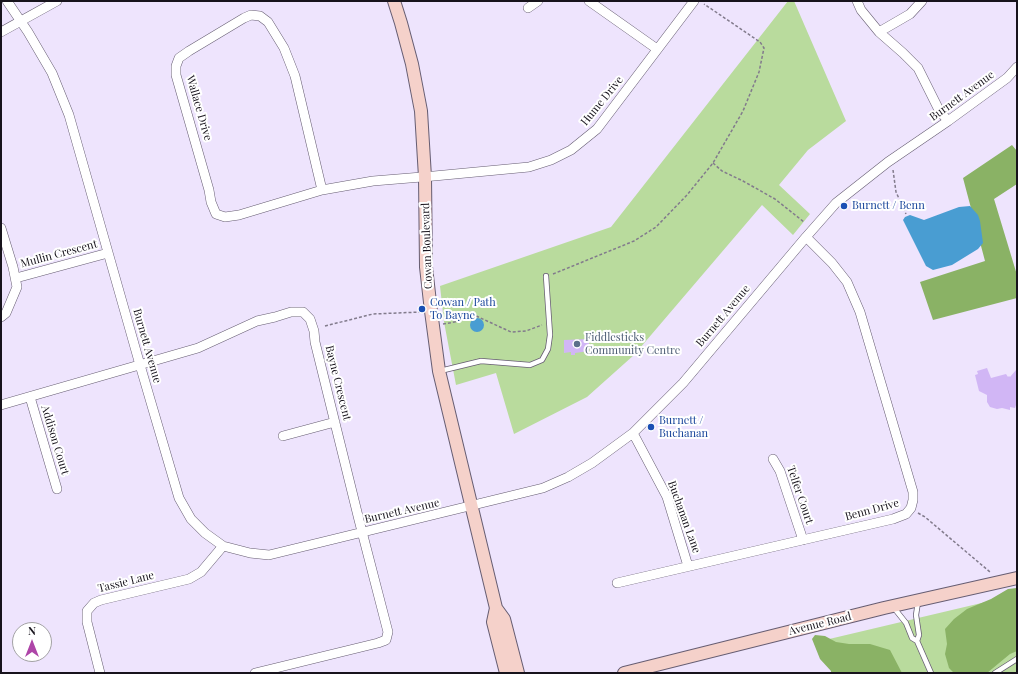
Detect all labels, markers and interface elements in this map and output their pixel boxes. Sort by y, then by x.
street label: Burnett Avenue [927,68,997,124]
street label: Wallace Drive [183,74,215,142]
street label: Hume Drive [578,74,626,128]
place label: Burnett / Benn [852,199,925,213]
marker: Burnett / Benn [839,201,849,211]
street label: Cowan Boulevard [419,203,435,289]
street label: Mullin Crescent [19,237,99,271]
street label: Burnett Avenue [693,282,753,350]
place label: Cowan / Path To Bayne [430,296,496,322]
marker: Cowan / Path To Bayne [417,304,427,314]
street label: Burnett Avenue [130,307,164,385]
place label: Fiddlesticks Community Centre [585,331,680,357]
marker: Fiddlesticks Community Centre [572,339,582,349]
street label: Bayne Crescent [322,344,354,422]
street label: Addison Court [38,404,72,476]
place label: Burnett / Buchanan [659,414,708,440]
marker: Burnett / Buchanan [646,422,656,432]
street label: Telfer Court [784,464,816,526]
street label: Buchanan Lane [665,479,703,555]
street label: Burnett Avenue [363,496,441,526]
street label: Benn Drive [844,496,900,524]
street label: Tassie Lane [96,569,156,595]
street label: Avenue Road [787,610,853,638]
north arrow [12,622,52,662]
text: N [28,623,36,638]

